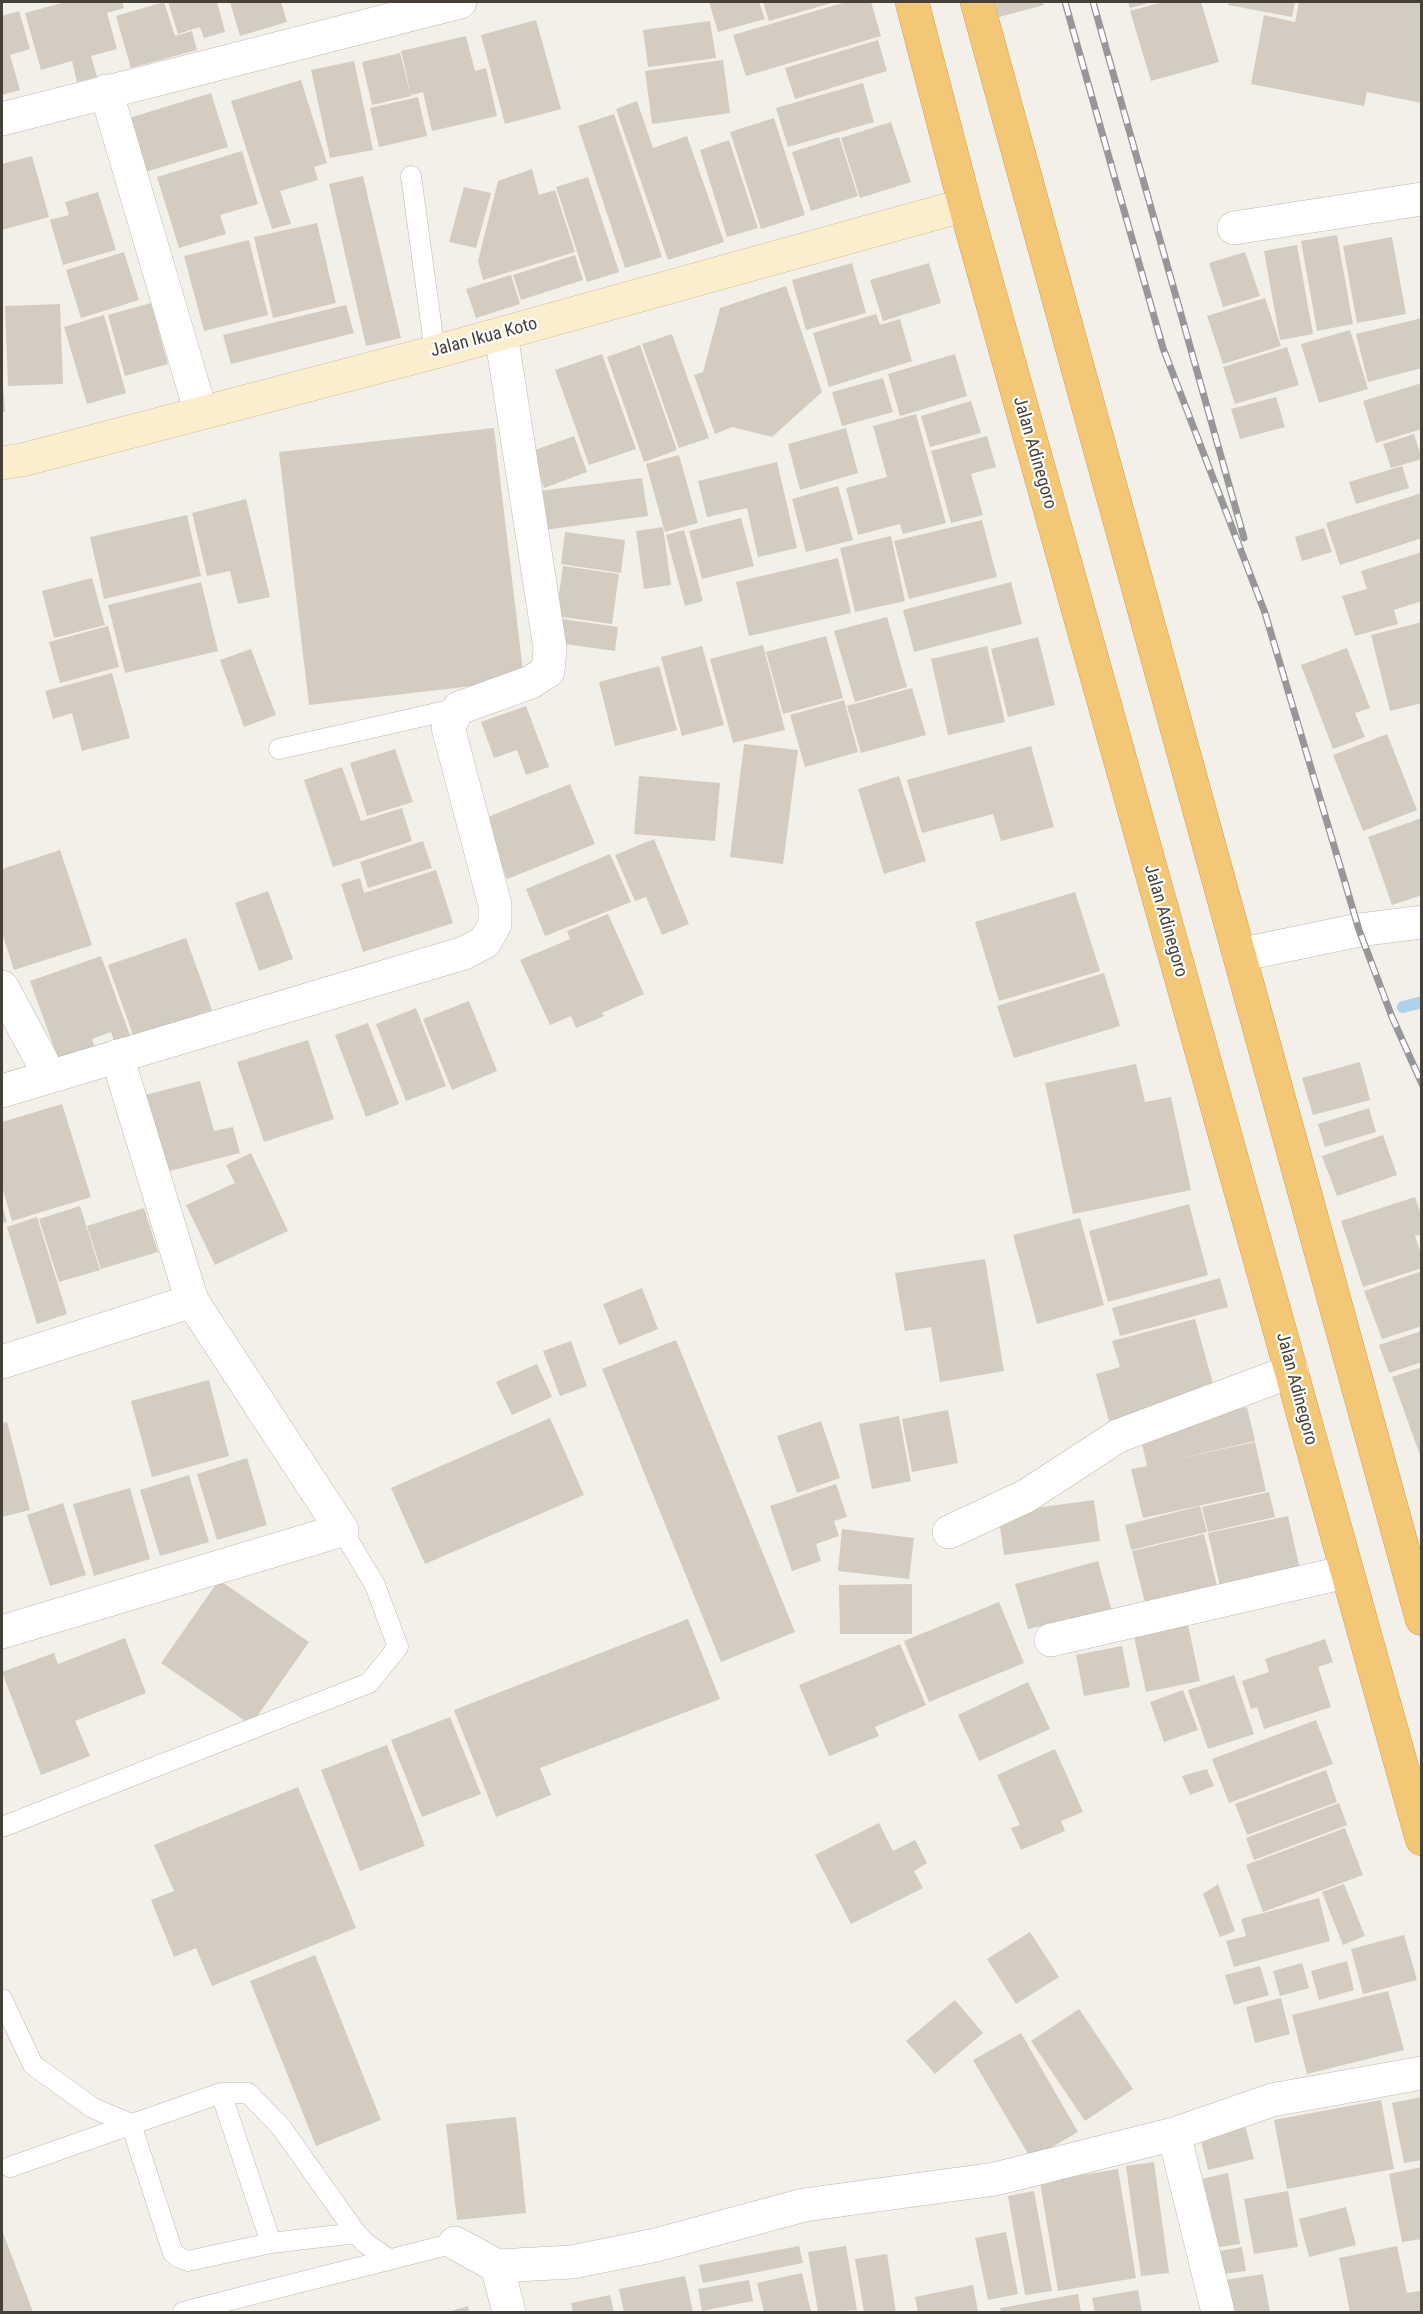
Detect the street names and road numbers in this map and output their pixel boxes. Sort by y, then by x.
street label: Jalan Ikua Koto [428,313,540,363]
street label: Jalan Adinegoro [1008,394,1060,512]
street label: Jalan Adinegoro [1139,862,1191,980]
street label: Jalan Adinegoro [1271,1330,1321,1448]

